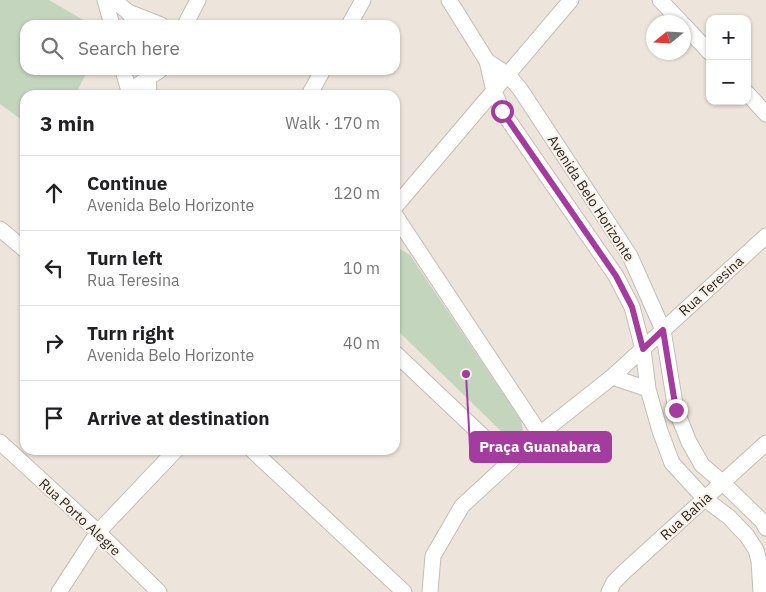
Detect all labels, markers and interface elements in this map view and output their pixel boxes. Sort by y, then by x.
north arrow [646,15,691,60]
map controls [706,15,751,105]
button: + [706,15,751,60]
search box [20,20,400,75]
icon: search [38,34,66,62]
text: Search here [78,36,180,60]
button: − [706,60,751,105]
route start [491,100,514,123]
text: 3 min [40,109,95,137]
text: Walk · 170 m [285,113,380,133]
street label: Avenida Belo Horizonte [544,132,639,265]
text: Continue [87,171,167,195]
icon: ahead [40,179,68,207]
text: 120 m [333,183,380,203]
text: Avenida Belo Horizonte [87,195,254,215]
text: Turn left [87,246,163,270]
street label: Rua Teresina [675,252,747,320]
icon: left [40,254,68,282]
text: 10 m [343,258,380,278]
text: Rua Teresina [87,270,180,290]
text: Turn right [87,321,174,345]
icon: right [40,329,68,357]
text: 40 m [343,333,380,353]
text: Avenida Belo Horizonte [87,345,254,365]
route end [665,399,688,422]
icon: arrive [40,404,68,432]
text: Arrive at destination [87,406,270,430]
callout: Praça Guanabara [470,432,611,462]
text: Praça Guanabara [479,437,601,456]
street label: Rua Porto Alegre [35,474,125,560]
street label: Rua Bahia [656,488,716,544]

